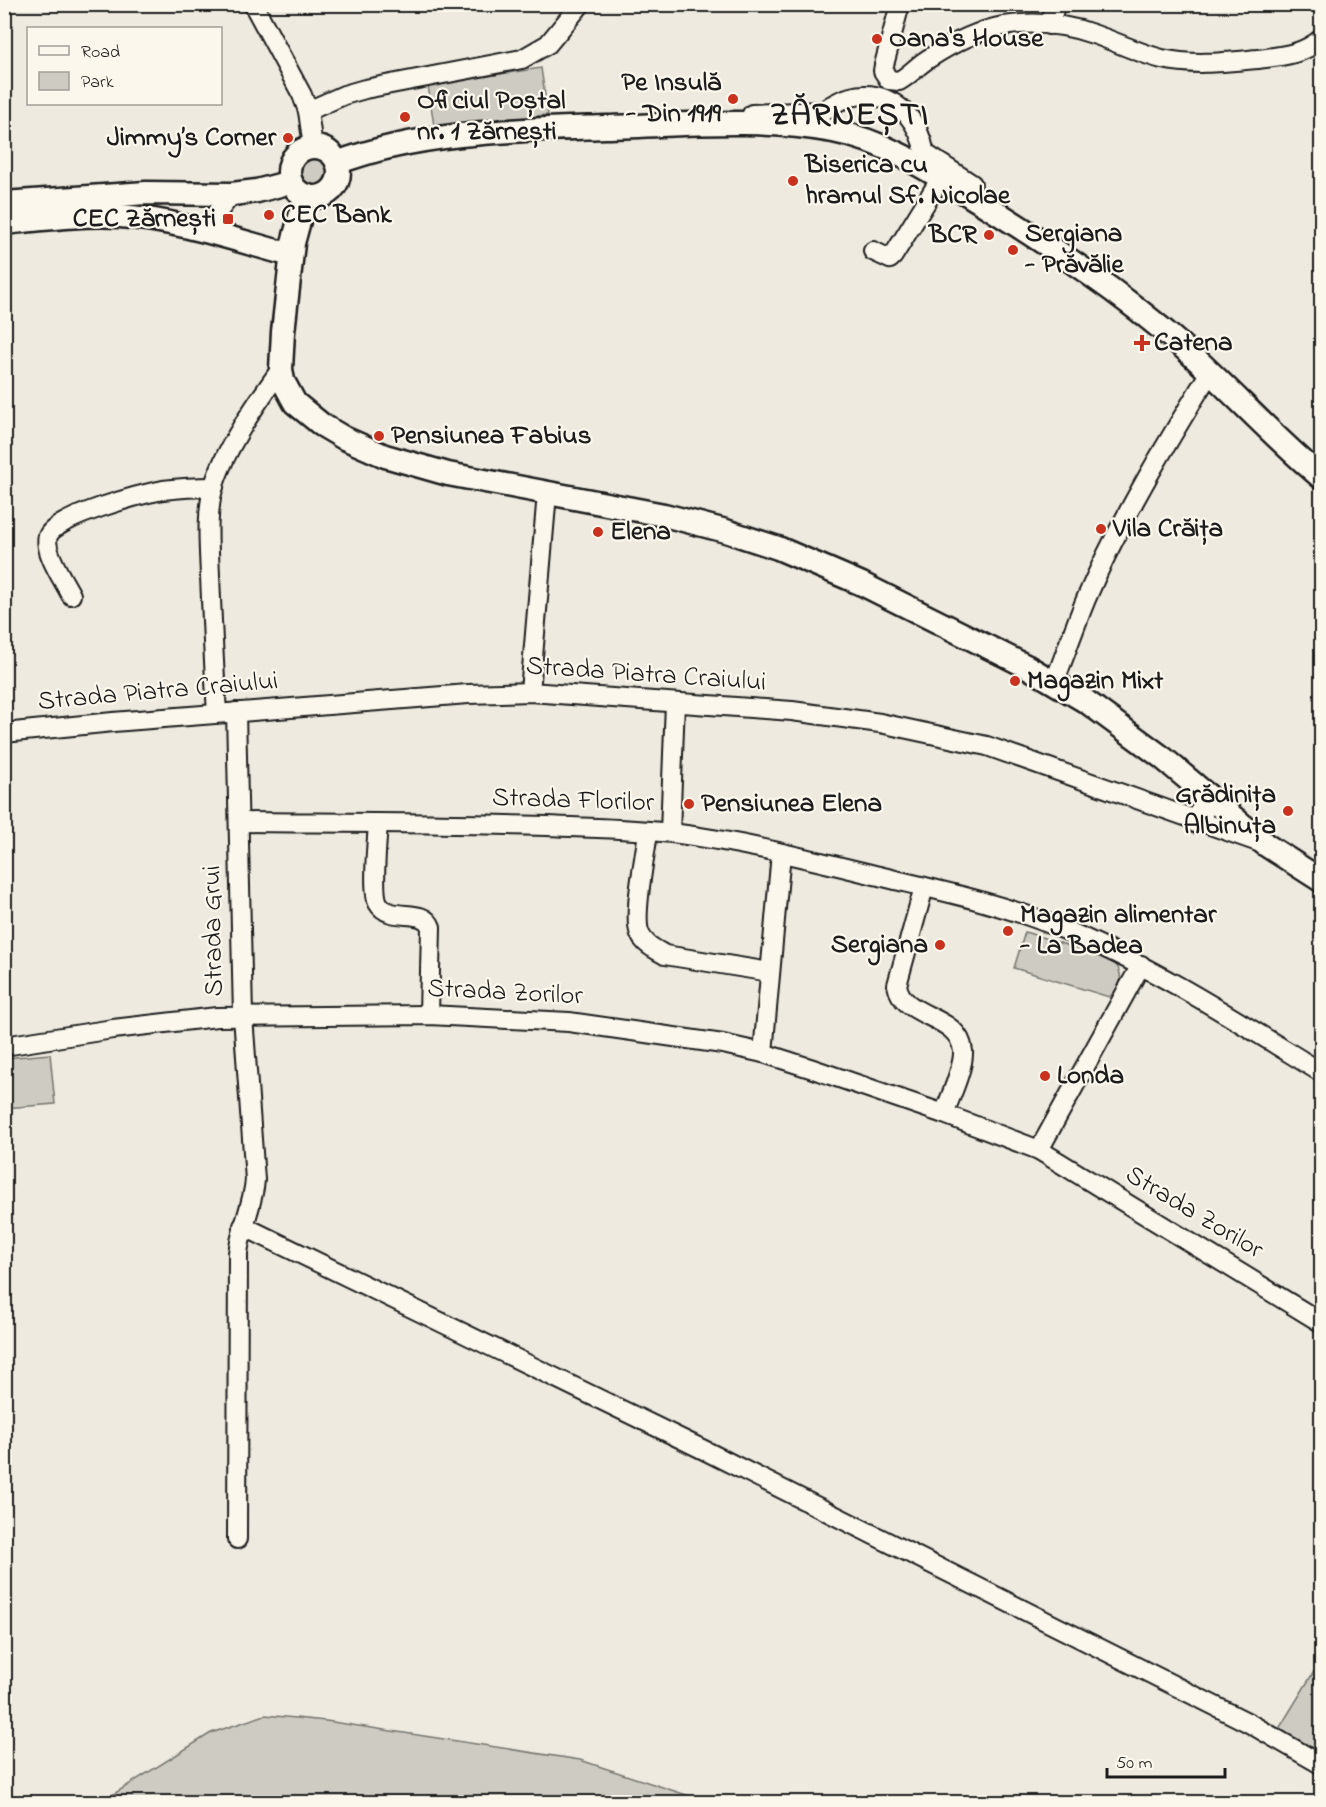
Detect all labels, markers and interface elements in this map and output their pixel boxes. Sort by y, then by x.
place label: Oana's House [889,20,1044,59]
legend [27,27,222,105]
marker: Oana's House [870,32,884,46]
text: Road [81,40,120,66]
place label: Pe Insulă - Din 1919 [621,64,722,134]
text: Park [81,70,114,96]
place label: Oficiul Poștal nr. 1 Zărnești [417,82,566,152]
marker: Pe Insulă - Din 1919 [726,92,740,106]
district label: ZĂRNEȘTI [770,92,930,140]
marker: Oficiul Poștal nr. 1 Zărnești [398,110,412,124]
place label: Jimmy’s Corner [107,119,277,158]
marker: Jimmy’s Corner [281,131,295,145]
place label: Biserica cu hramul Sf. Nicolae [803,146,1011,216]
marker: Biserica cu hramul Sf. Nicolae [786,174,800,188]
place label: CEC Bank [281,196,393,235]
place label: CEC Zărnești [73,200,216,239]
marker: CEC Bank [262,208,276,222]
marker: CEC Zărnești [221,212,235,226]
place label: Sergiana - Prăvălie [1024,215,1124,285]
place label: BCR [927,216,978,255]
marker: BCR [982,228,996,242]
marker: Sergiana - Prăvălie [1006,243,1020,257]
place label: Catena [1154,324,1232,363]
marker: Catena [1135,336,1149,350]
place label: Pensiunea Fabius [391,417,591,456]
marker: Pensiunea Fabius [372,429,386,443]
place label: Vila Crăița [1112,510,1223,549]
place label: Elena [610,513,671,552]
marker: Vila Crăița [1094,522,1108,536]
marker: Elena [591,525,605,539]
street label: Strada Piatra Craiului [525,647,767,703]
street label: Strada Piatra Craiului [36,662,280,722]
place label: Magazin Mixt [1027,662,1164,702]
marker: Magazin Mixt [1008,674,1022,688]
place label: Grădinița Albinuța [1175,776,1276,846]
street label: Strada Florilor [491,779,655,823]
place label: Pensiunea Elena [701,785,882,824]
marker: Pensiunea Elena [682,797,696,811]
marker: Grădinița Albinuța [1281,804,1295,818]
street label: Strada Grui [193,865,235,997]
place label: Magazin alimentar - La Badea [1019,896,1217,966]
marker: Magazin alimentar - La Badea [1001,924,1015,938]
place label: Sergiana [831,926,928,966]
marker: Sergiana [933,938,947,952]
street label: Strada Zorilor [426,969,584,1017]
place label: Londa [1057,1057,1124,1096]
marker: Londa [1038,1069,1052,1083]
street label: Strada Zorilor [1117,1156,1271,1270]
scale bar [1107,1741,1226,1779]
text: 50 m [1116,1751,1153,1777]

